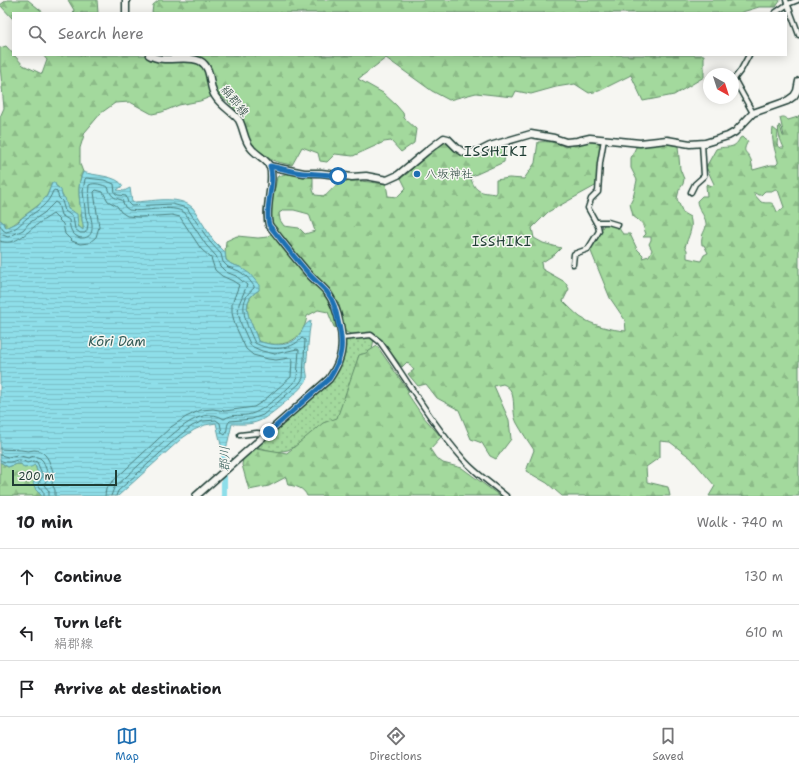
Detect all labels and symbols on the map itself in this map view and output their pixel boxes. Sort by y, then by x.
north arrow [703,68,739,104]
street label: 絹郡線 [217,82,253,120]
district label: ISSHIKI [464,142,528,160]
place label: 八坂神社 [425,166,473,182]
route start [329,167,347,185]
marker: 八坂神社 [412,169,422,179]
district label: ISSHIKI [472,233,532,250]
water label: Kōri Dam [88,333,146,350]
route end [260,423,278,441]
water label: 郡川 [216,446,233,472]
scale bar [12,468,117,487]

